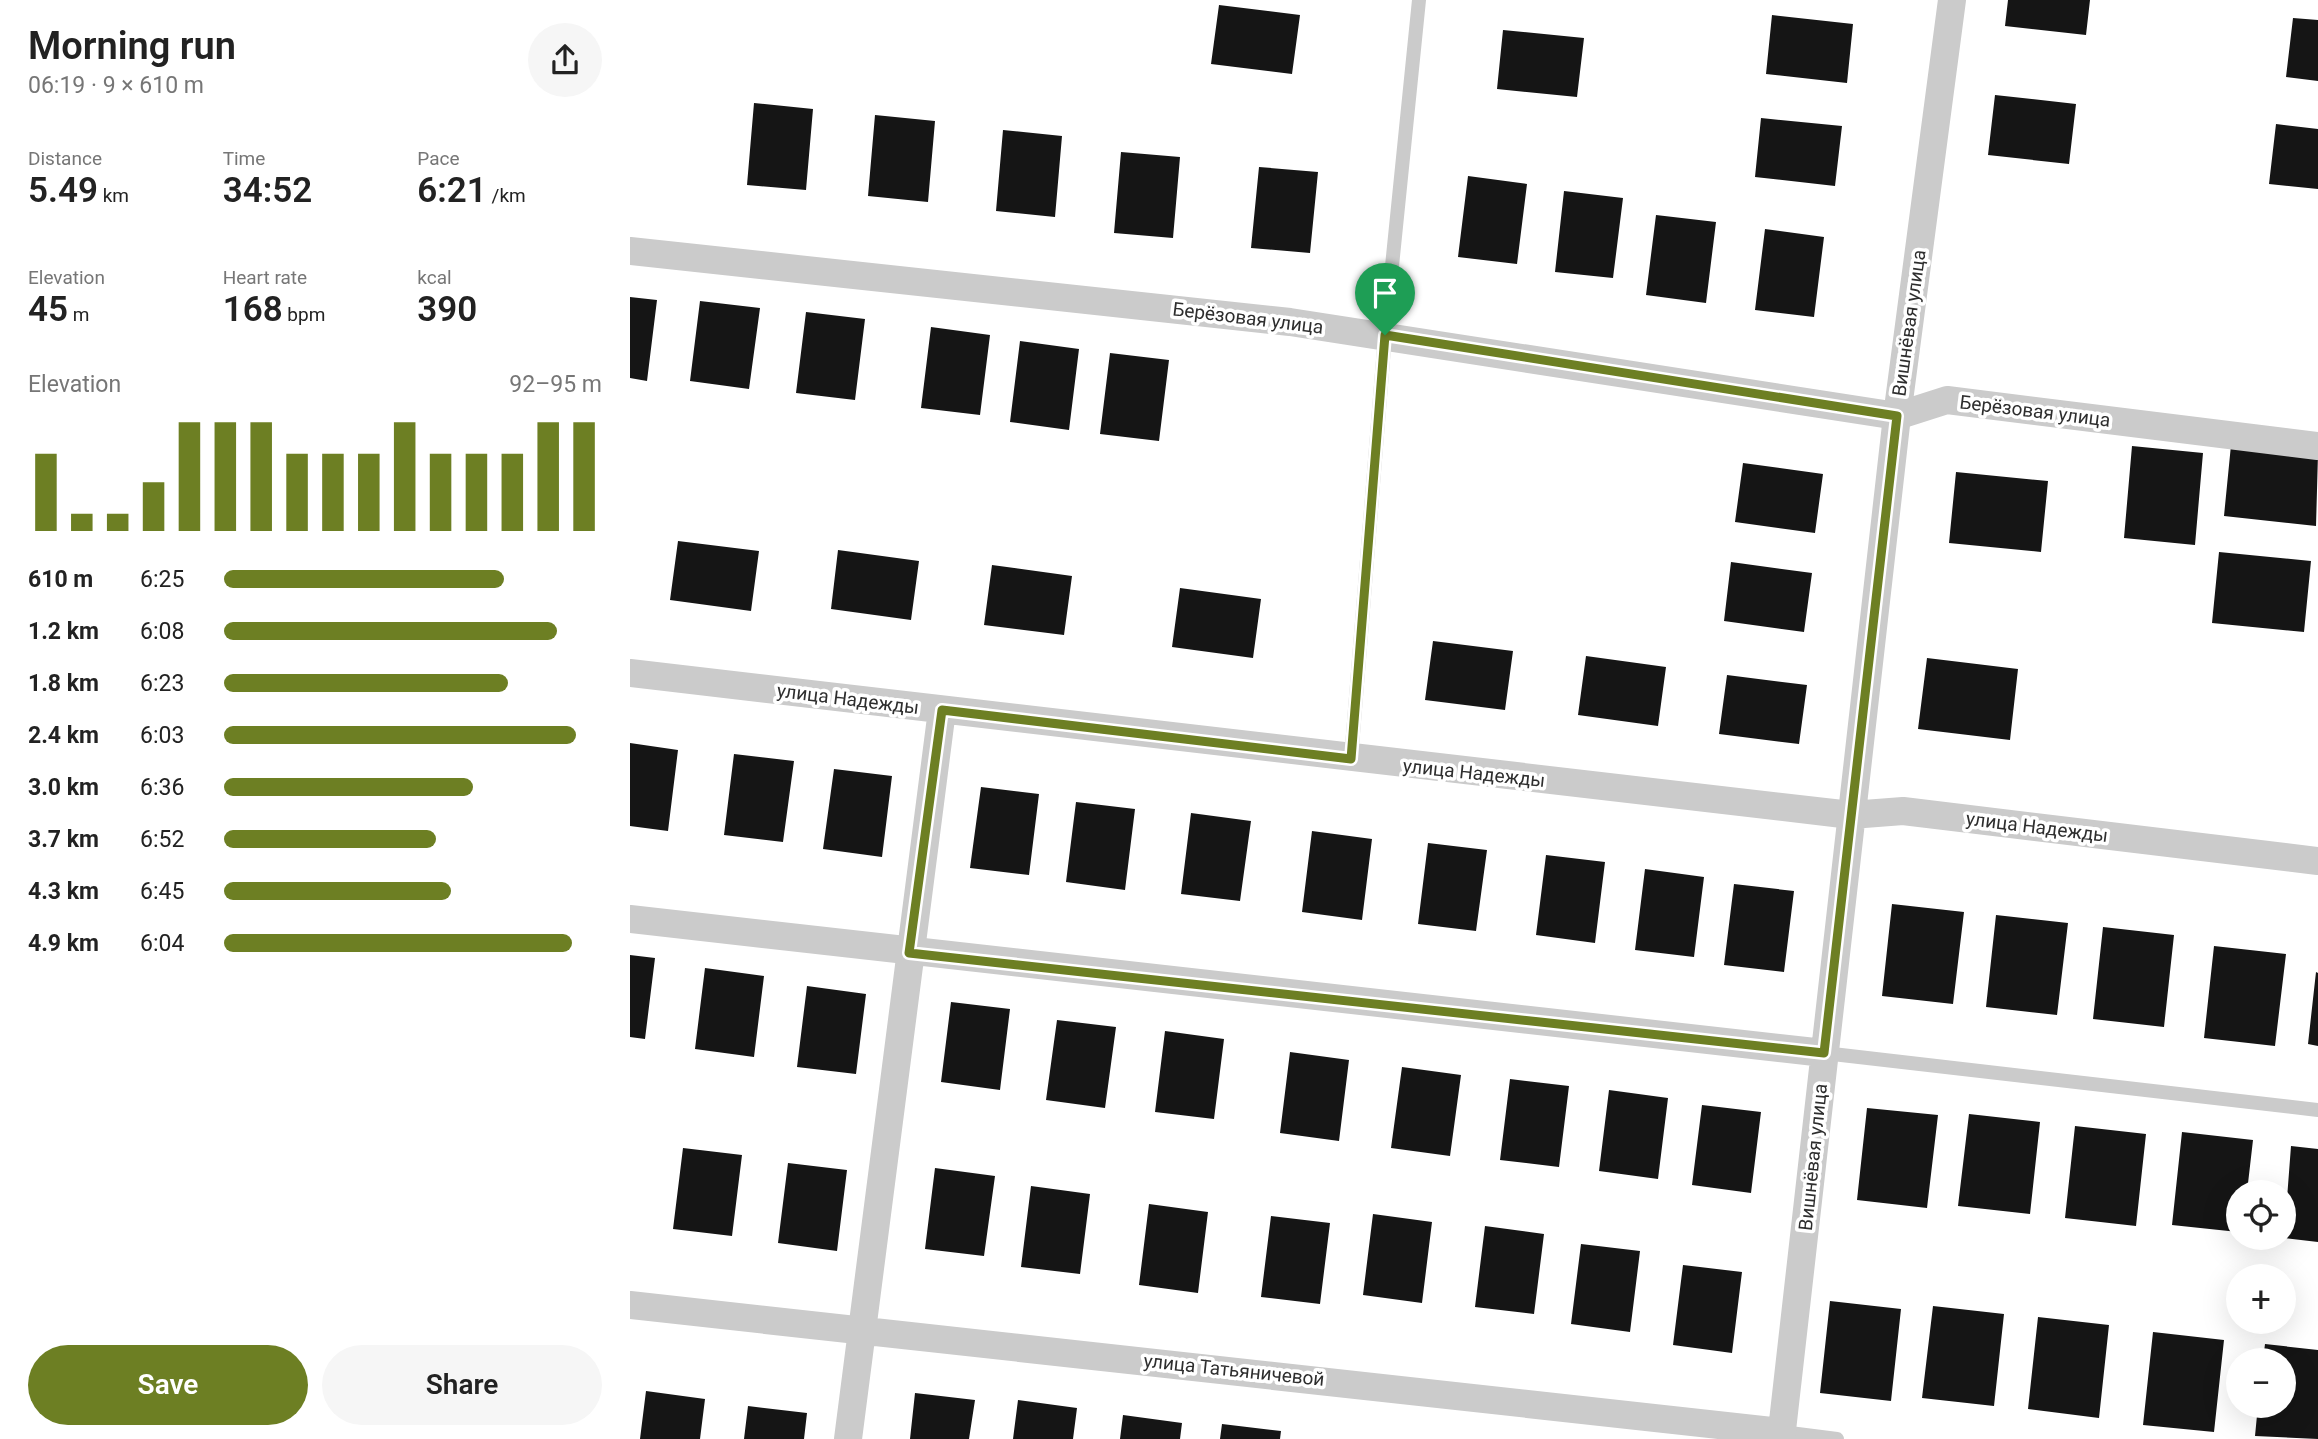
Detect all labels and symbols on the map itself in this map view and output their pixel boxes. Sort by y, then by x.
street label: Вишнёвая улица [1887,248,1931,398]
pin [1355,263,1415,335]
street label: Берёзовая улица [1171,297,1325,339]
street label: Берёзовая улица [1958,390,2112,432]
street label: улица Надежды [776,679,920,719]
street label: улица Надежды [1402,754,1546,792]
street label: улица Надежды [1965,807,2109,847]
street label: Вишнёвая улица [1794,1082,1832,1232]
street label: улица Татьяничевой [1142,1349,1326,1391]

